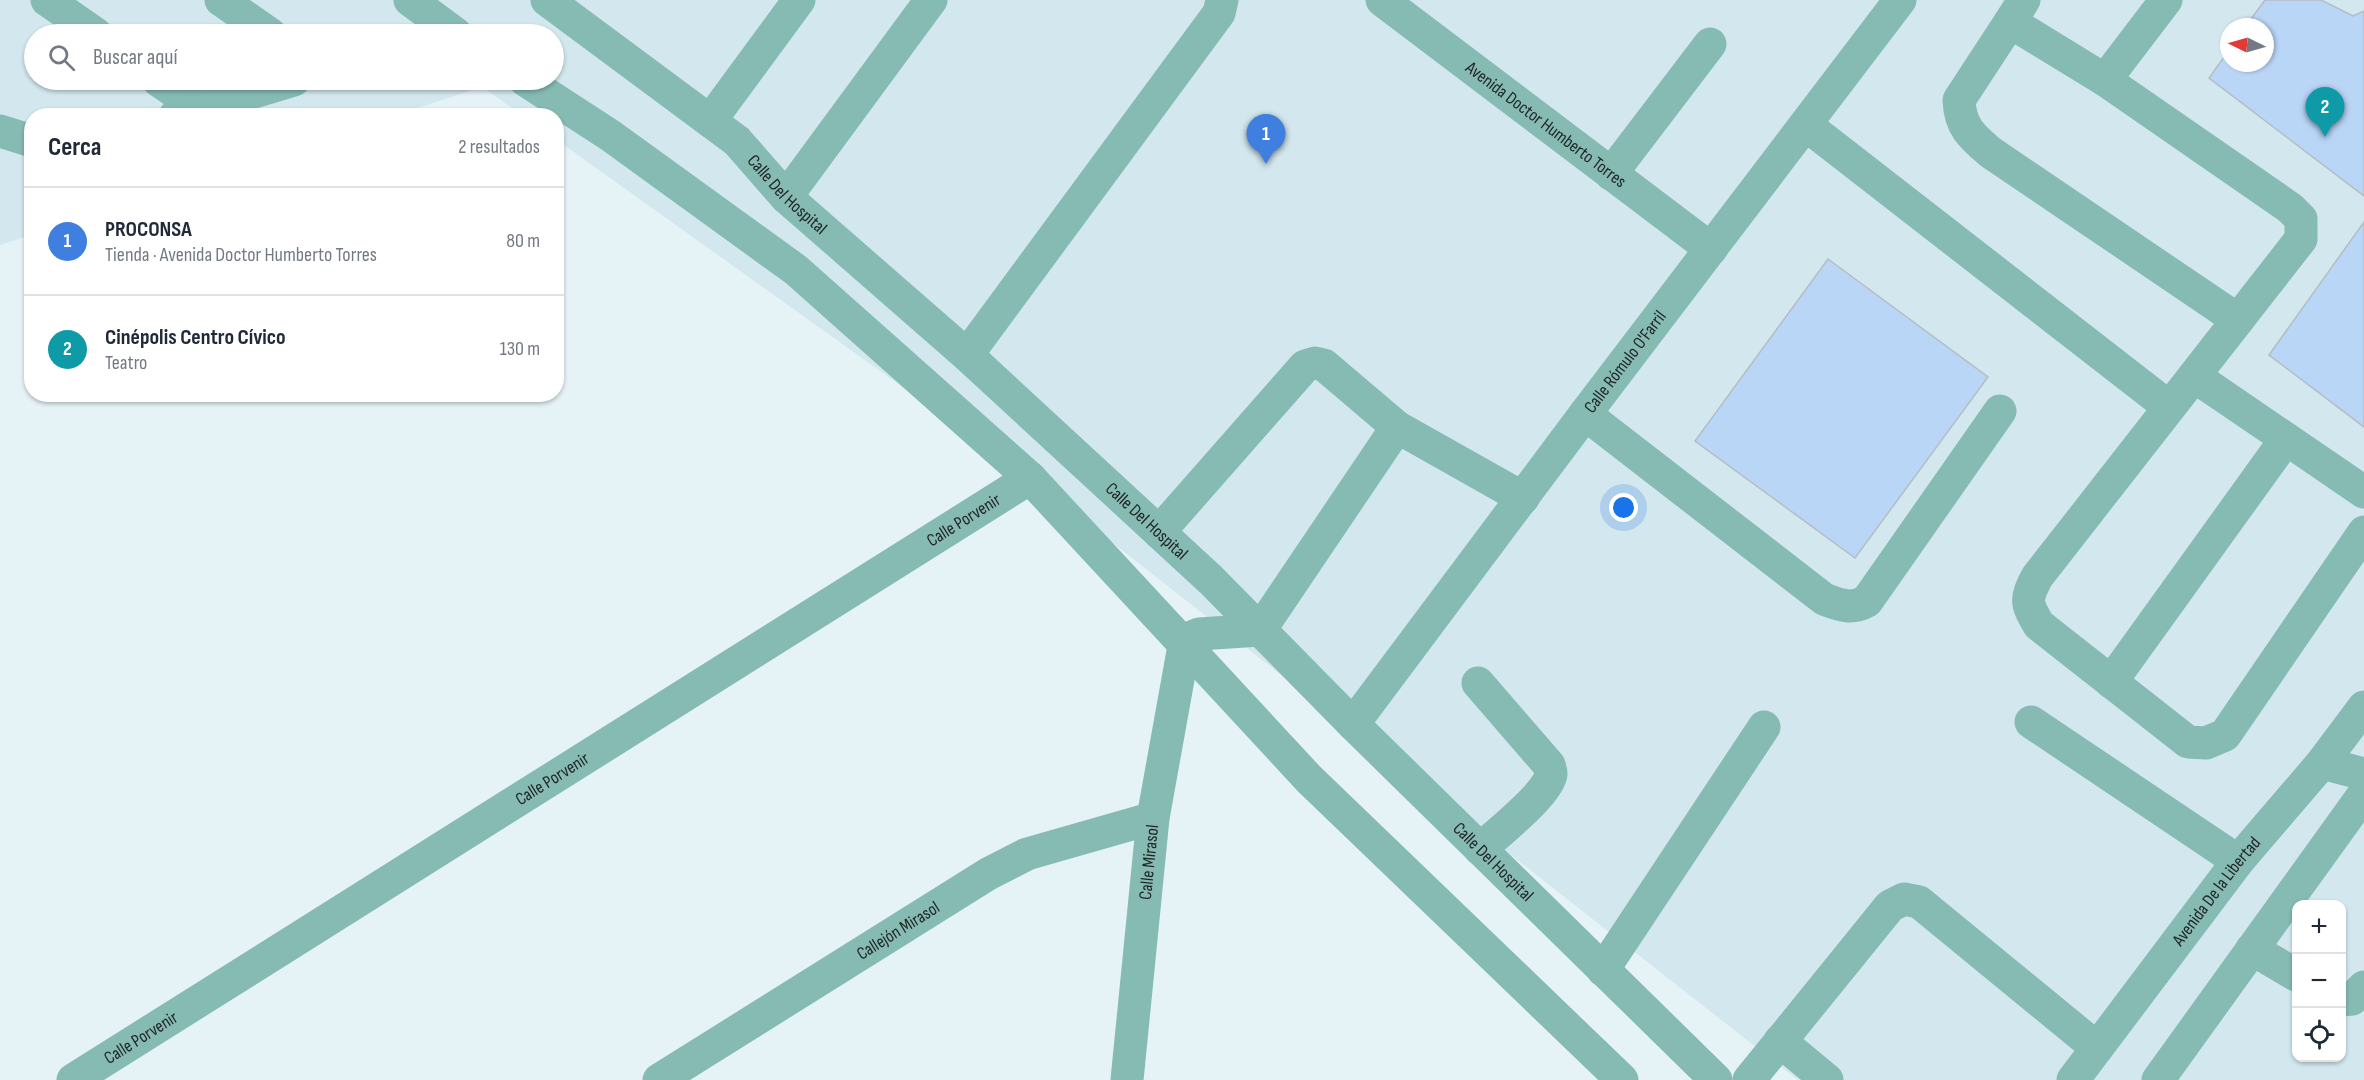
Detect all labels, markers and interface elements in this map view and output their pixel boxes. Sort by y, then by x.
north arrow [2220,18,2274,72]
search box [24,24,564,90]
icon: search [45,41,78,74]
text: Buscar aquí [93,44,178,71]
street label: Avenida Doctor Humberto Torres [1461,56,1631,192]
pin: 2 [2306,88,2344,137]
pin: 1 [1246,114,1286,164]
text: Cerca [48,132,101,163]
text: 2 resultados [458,135,540,159]
street label: Calle Del Hospital [743,150,831,239]
text: PROCONSA [105,216,192,243]
text: 1 [64,229,71,253]
text: 80 m [506,229,540,253]
text: Tienda · Avenida Doctor Humberto Torres [105,243,377,267]
street label: Calle Rómulo O'Farril [1579,306,1670,417]
text: Cinépolis Centro Cívico [105,324,286,351]
text: 2 [63,337,72,361]
text: 130 m [500,337,540,361]
text: Teatro [105,351,147,375]
street label: Calle Del Hospital [1101,478,1192,564]
street label: Calle Porvenir [923,489,1004,551]
your location [1609,493,1638,522]
street label: Calle Porvenir [511,748,593,810]
street label: Calle Del Hospital [1449,818,1538,906]
street label: Calle Mirasol [1134,824,1163,901]
street label: Avenida De la Libertad [2167,832,2265,951]
street label: Callejón Mirasol [853,897,943,964]
map controls [2292,900,2346,1062]
button: + [2292,900,2346,954]
button: − [2292,954,2346,1008]
street label: Calle Porvenir [100,1006,181,1068]
button: locate [2292,1008,2346,1062]

